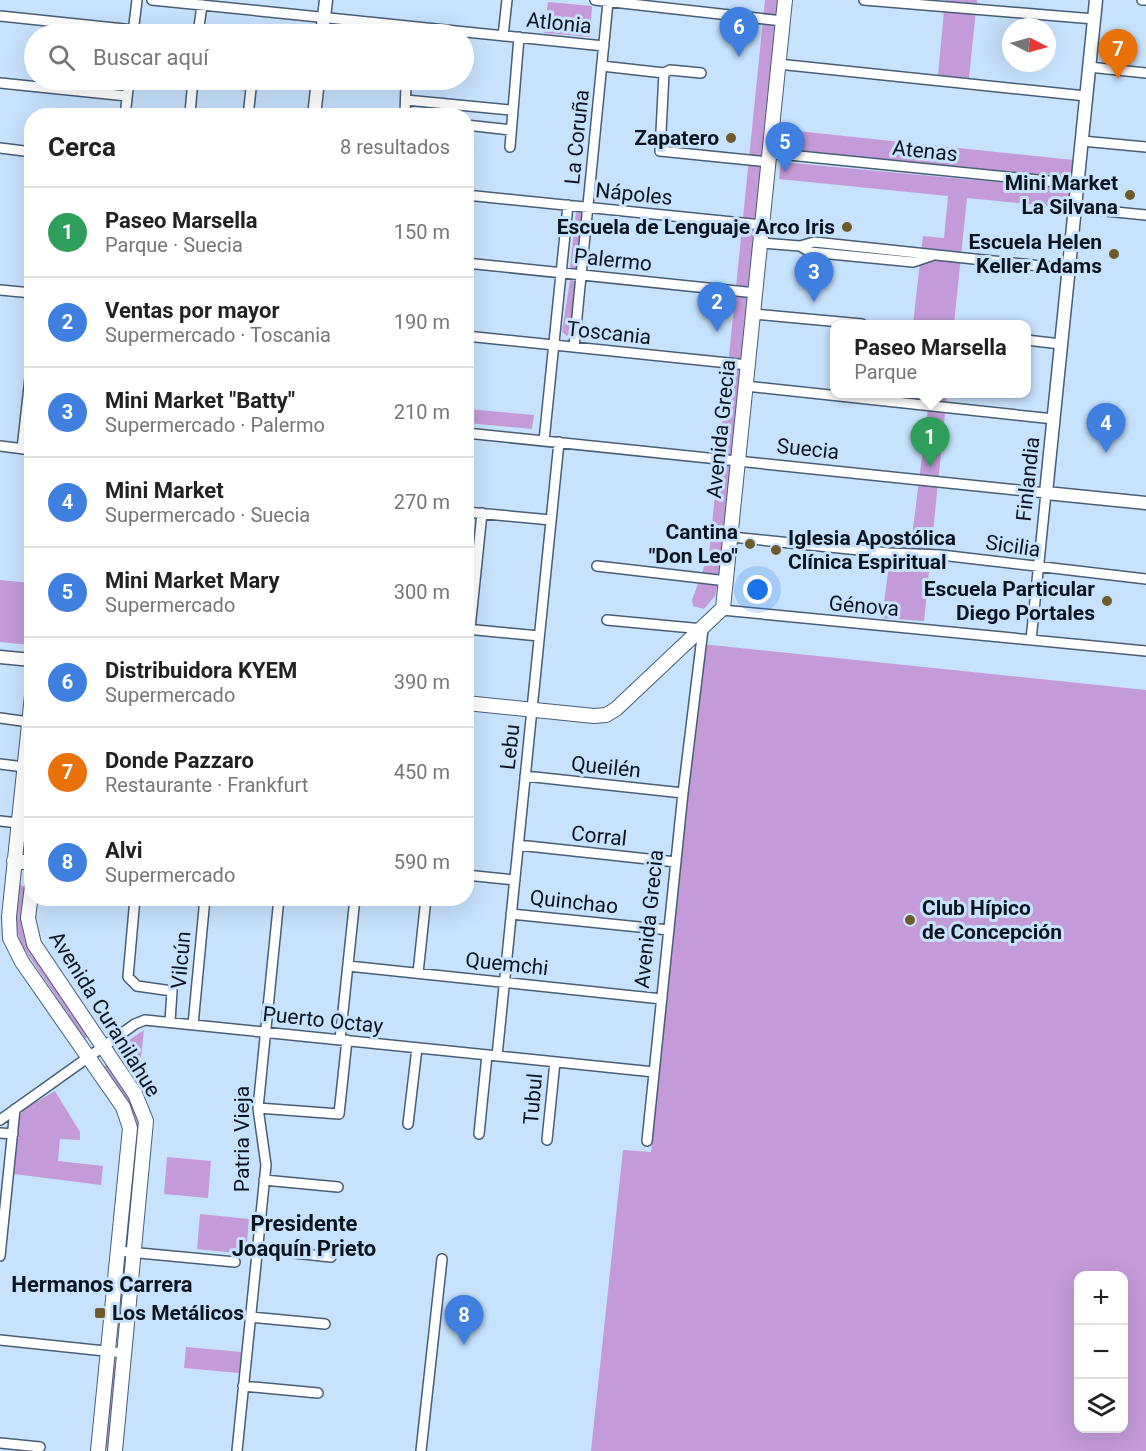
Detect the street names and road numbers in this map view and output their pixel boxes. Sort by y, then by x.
street label: Atlonia [525,8,593,38]
street label: La Coruña [560,88,594,186]
street label: Atenas [891,136,959,166]
street label: Nápoles [594,178,674,210]
street label: Palermo [573,244,653,276]
street label: Toscania [566,317,652,349]
street label: Avenida Grecia [702,358,740,500]
street label: Suecia [776,434,840,464]
street label: Finlandia [1012,436,1044,522]
street label: Sicilia [984,530,1042,562]
street label: Génova [828,591,900,621]
street label: Lebu [496,723,524,771]
street label: Queilén [570,751,642,783]
street label: Corral [570,821,628,851]
street label: Avenida Grecia [630,848,668,990]
street label: Quinchao [529,885,619,919]
street label: Avenida Curanilahue [44,927,166,1101]
street label: Vilcún [167,930,195,990]
street label: Quemchi [464,948,550,980]
street label: Puerto Octay [262,1002,384,1038]
street label: Tubul [519,1072,547,1126]
street label: Patria Vieja [230,1086,254,1192]

